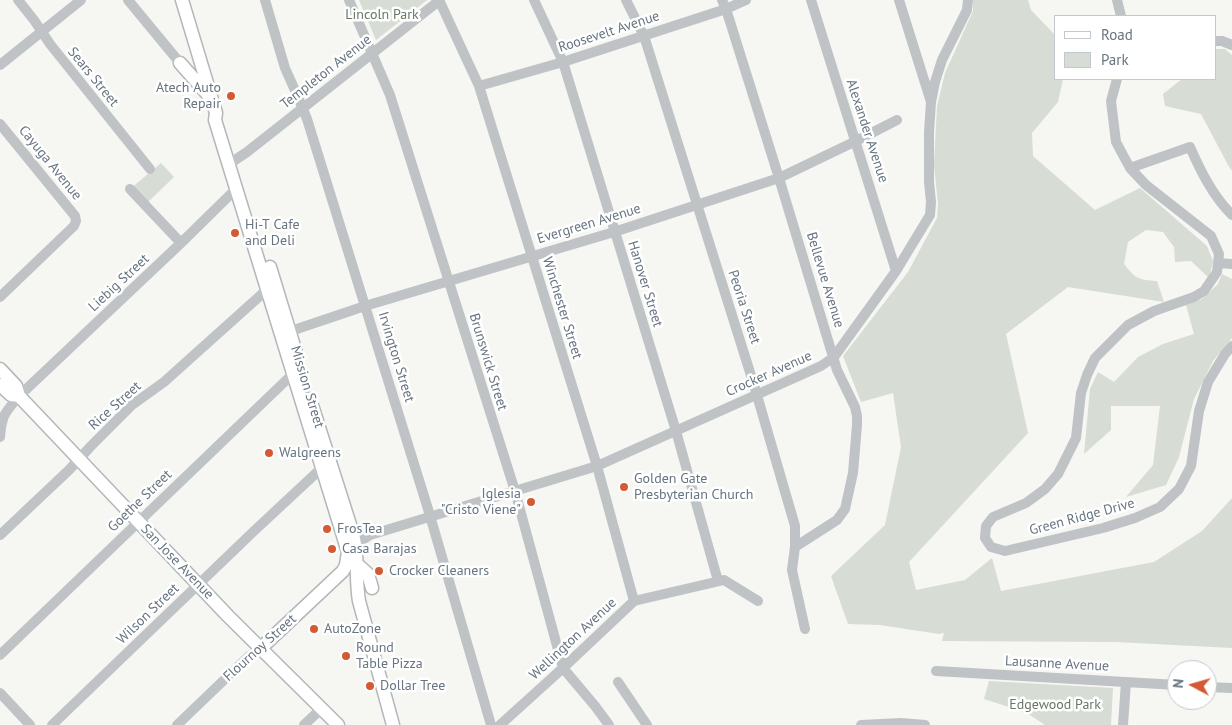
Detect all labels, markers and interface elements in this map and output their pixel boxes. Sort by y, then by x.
park label: Lincoln Park [345,7,419,23]
street label: Roosevelt Avenue [556,8,662,56]
legend [1054,15,1217,80]
text: Road [1101,25,1133,44]
street label: Templeton Avenue [277,31,375,113]
street label: Sears Street [64,44,122,110]
text: Park [1101,50,1129,69]
street label: Alexander Avenue [842,77,892,185]
place label: Atech Auto Repair [156,80,221,112]
marker: Atech Auto Repair [225,90,237,102]
street label: Cayuga Avenue [15,122,85,204]
street label: Evergreen Avenue [535,200,643,248]
place label: Hi-T Cafe and Deli [245,217,300,250]
marker: Hi-T Cafe and Deli [229,227,241,239]
street label: Bellevue Avenue [802,230,848,330]
street label: Hanover Street [624,239,666,329]
street label: Liebig Street [85,251,153,315]
street label: Winchester Street [538,255,586,361]
street label: Peoria Street [724,268,764,346]
street label: Irvington Street [374,310,418,404]
street label: Brunswick Street [465,311,511,413]
street label: Mission Street [287,344,327,430]
street label: Crocker Avenue [723,348,815,400]
street label: Rice Street [85,378,145,434]
place label: Walgreens [279,445,341,461]
marker: Walgreens [263,447,275,459]
street label: Goethe Street [105,466,175,536]
place label: Golden Gate Presbyterian Church [634,471,754,504]
marker: Golden Gate Presbyterian Church [618,481,630,493]
place label: Iglesia "Cristo Viene" [441,486,521,518]
street label: Green Ridge Drive [1028,495,1136,539]
marker: Iglesia "Cristo Viene" [525,496,537,508]
street label: San Jose Avenue [137,521,217,603]
place label: FrosTea [337,521,382,537]
marker: FrosTea [321,523,333,535]
place label: Casa Barajas [342,541,417,557]
marker: Casa Barajas [326,543,338,555]
place label: Crocker Cleaners [389,563,489,579]
marker: Crocker Cleaners [373,565,385,577]
street label: Wilson Street [113,580,183,648]
street label: Wellington Avenue [526,595,620,683]
street label: Flournoy Street [220,611,300,685]
place label: AutoZone [324,621,381,637]
marker: AutoZone [308,623,320,635]
place label: Round Table Pizza [356,640,423,672]
marker: Round Table Pizza [340,650,352,662]
street label: Lausanne Avenue [1005,653,1109,675]
north arrow [1167,660,1217,710]
place label: Dollar Tree [380,678,445,694]
text: N [1169,678,1188,689]
marker: Dollar Tree [364,680,376,692]
park label: Edgewood Park [1009,697,1101,713]

